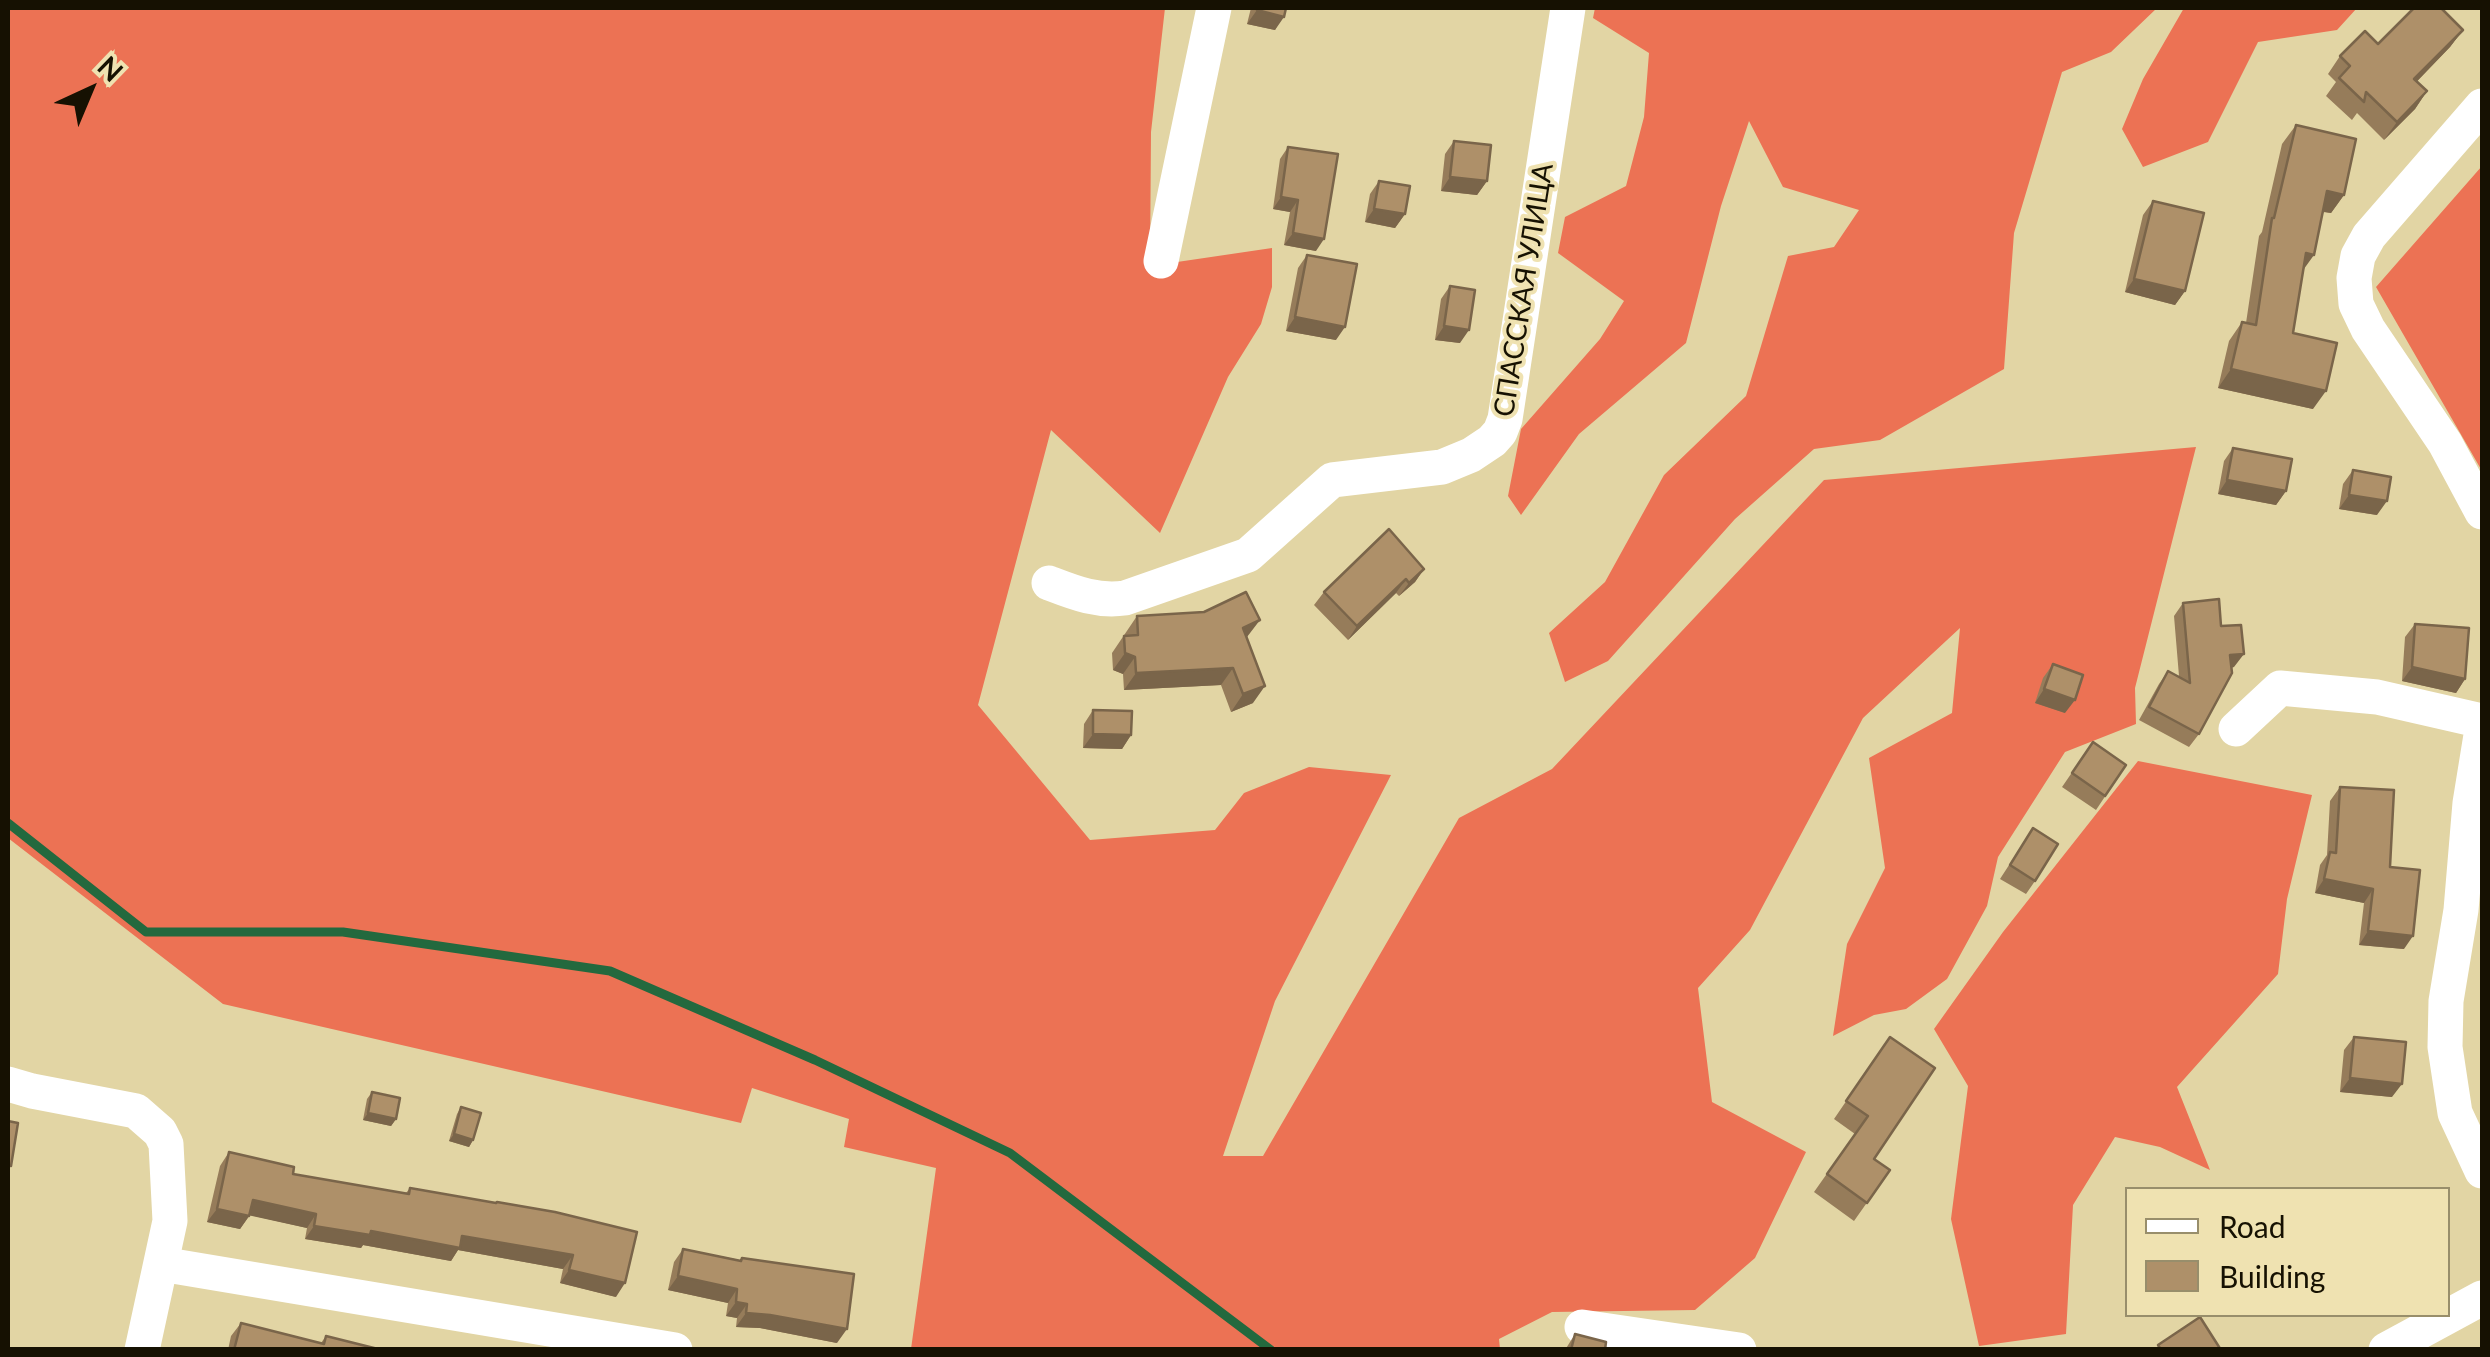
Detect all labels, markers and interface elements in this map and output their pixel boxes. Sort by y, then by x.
north arrow [40,40,140,140]
text: N [91,49,130,88]
street label: СПАССКАЯ УЛИЦА [1487,161,1561,419]
legend [2125,1187,2450,1317]
text: Road [2219,1208,2286,1244]
text: Building [2219,1258,2325,1294]

